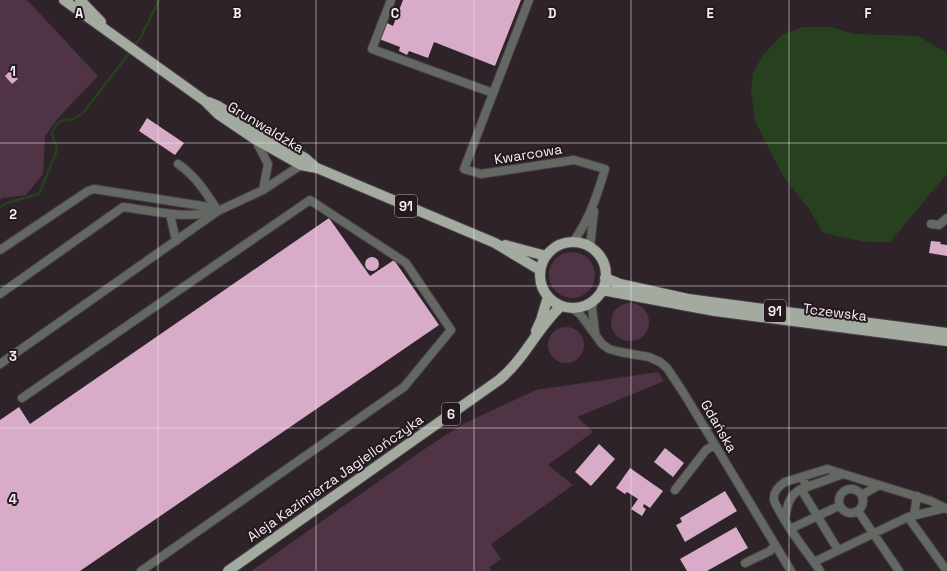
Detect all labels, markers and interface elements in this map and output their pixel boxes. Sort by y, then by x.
text: A [75,5,84,22]
text: B [233,5,242,22]
text: C [391,5,399,22]
text: D [548,5,557,22]
text: E [706,5,714,22]
text: F [865,5,872,22]
text: 1 [10,63,16,80]
street label: Grunwaldzka [225,97,307,157]
street label: Kwarcowa [493,140,563,168]
road number: 91 [395,195,417,217]
text: 2 [9,206,17,223]
street label: Tczewska [802,299,868,325]
road number: 91 [764,300,786,322]
text: 3 [9,348,17,365]
street label: Gdańska [697,397,741,455]
road number: 6 [442,403,460,425]
street label: Aleja Kazimierza Jagiellończyka [243,410,427,546]
text: 4 [9,491,17,508]

